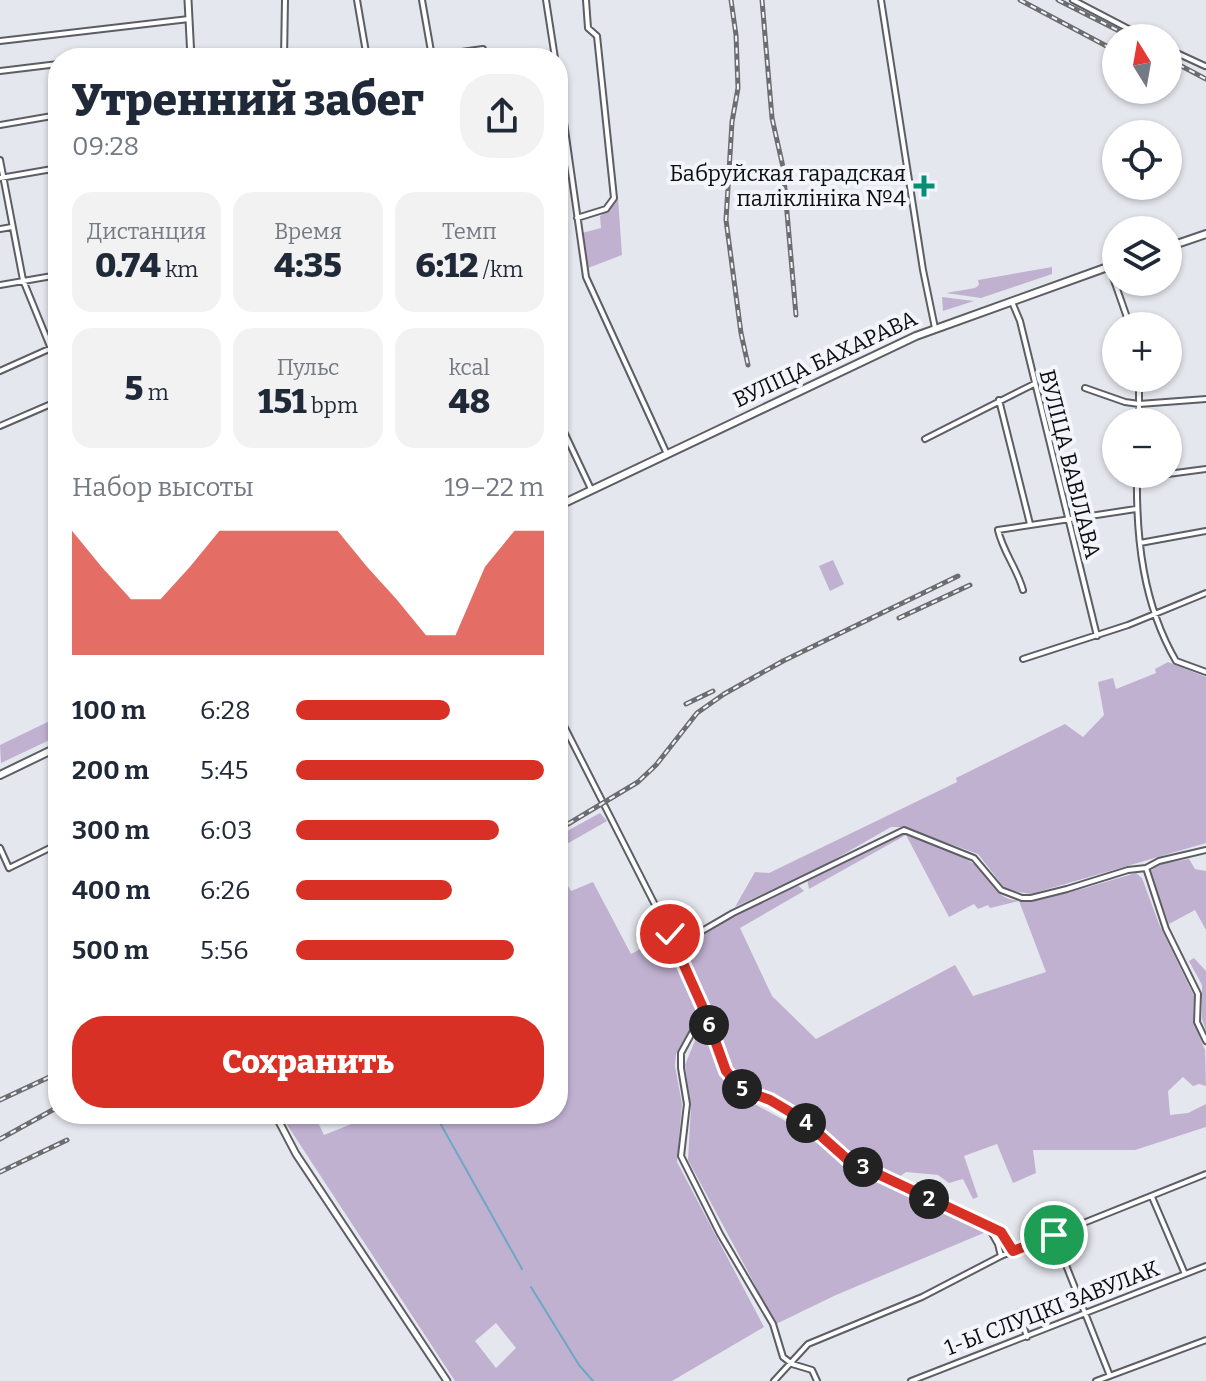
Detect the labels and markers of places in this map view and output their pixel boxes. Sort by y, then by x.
place label: Бабруйская гарадская паліклініка №4 [670,160,906,212]
marker: Бабруйская гарадская паліклініка №4 [913,175,935,197]
pin [636,900,704,968]
pin: 6 [689,1005,729,1045]
pin: 5 [722,1069,762,1109]
pin: 4 [786,1103,826,1143]
pin: 3 [843,1147,883,1187]
pin: 2 [909,1179,949,1219]
pin [1020,1201,1088,1269]

